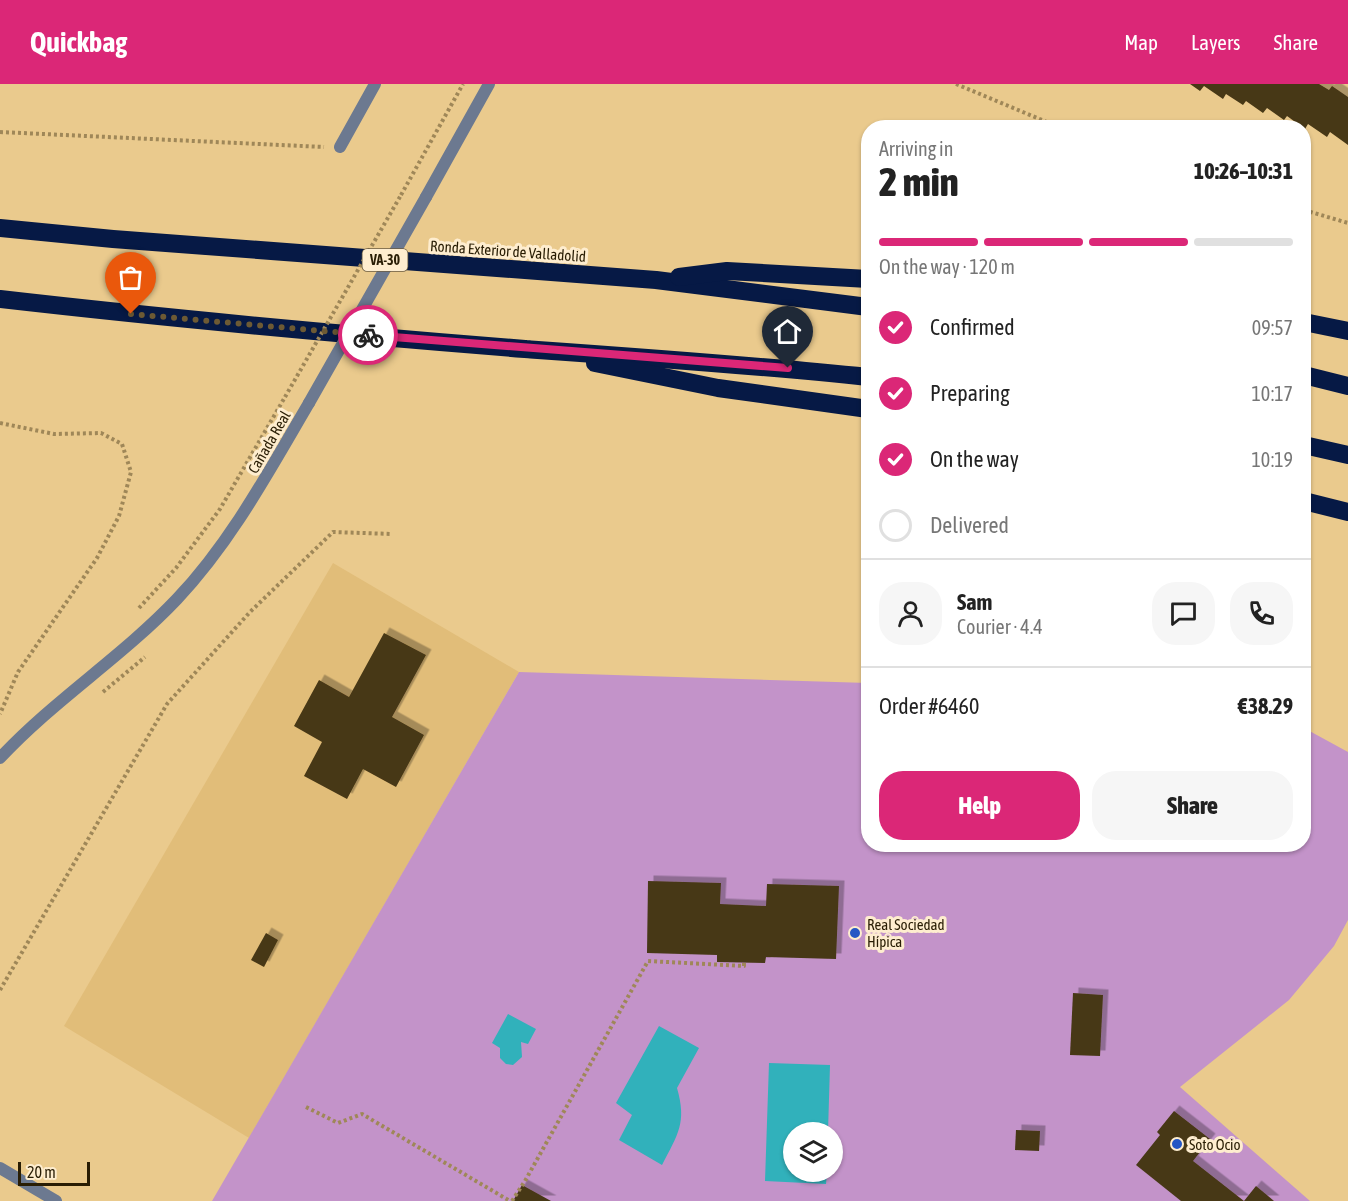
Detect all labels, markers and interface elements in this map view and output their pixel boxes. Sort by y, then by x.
text: Quickbag [30,26,127,58]
text: Map [1124,30,1158,54]
text: Layers [1191,30,1241,54]
text: Share [1274,30,1318,54]
text: Arriving in [879,137,953,160]
text: 10:26–10:31 [1194,158,1293,184]
text: 2 min [879,160,959,204]
street label: Ronda Exterior de Valladolid [429,237,587,265]
road number: VA-30 [362,249,408,271]
pin [105,252,156,314]
text: On the way · 120 m [879,255,1015,278]
icon: bag [114,261,147,294]
courier [338,305,398,365]
pin [762,306,813,368]
icon: check [879,311,912,344]
text: Confirmed [930,314,1015,340]
icon: home [771,315,804,348]
text: 09:57 [1252,316,1293,339]
icon: bike [352,319,385,352]
icon: check [879,377,912,410]
text: Preparing [930,380,1010,406]
text: 10:17 [1251,382,1293,405]
street label: Cañada Real [244,408,294,476]
icon: check [879,443,912,476]
text: On the way [930,446,1019,472]
text: 10:19 [1251,448,1293,471]
text: Delivered [930,512,1009,538]
button: person [879,582,942,645]
button: chat [1152,582,1215,645]
button: phone [1230,582,1293,645]
text: Sam [957,589,992,615]
text: Courier · 4.4 [957,615,1043,638]
text: Order #6460 [879,693,979,719]
text: €38.29 [1238,693,1293,719]
button: Help [879,771,1080,840]
button: Share [1092,771,1293,840]
place label: Real Sociedad Hípica [867,916,945,950]
marker: Real Sociedad Hípica [848,926,862,940]
map controls [783,1122,843,1182]
button: layers [783,1122,843,1182]
place label: Soto Ocio [1189,1136,1240,1153]
marker: Soto Ocio [1170,1137,1184,1151]
scale bar [18,1159,90,1186]
text: 20 m [27,1163,56,1181]

